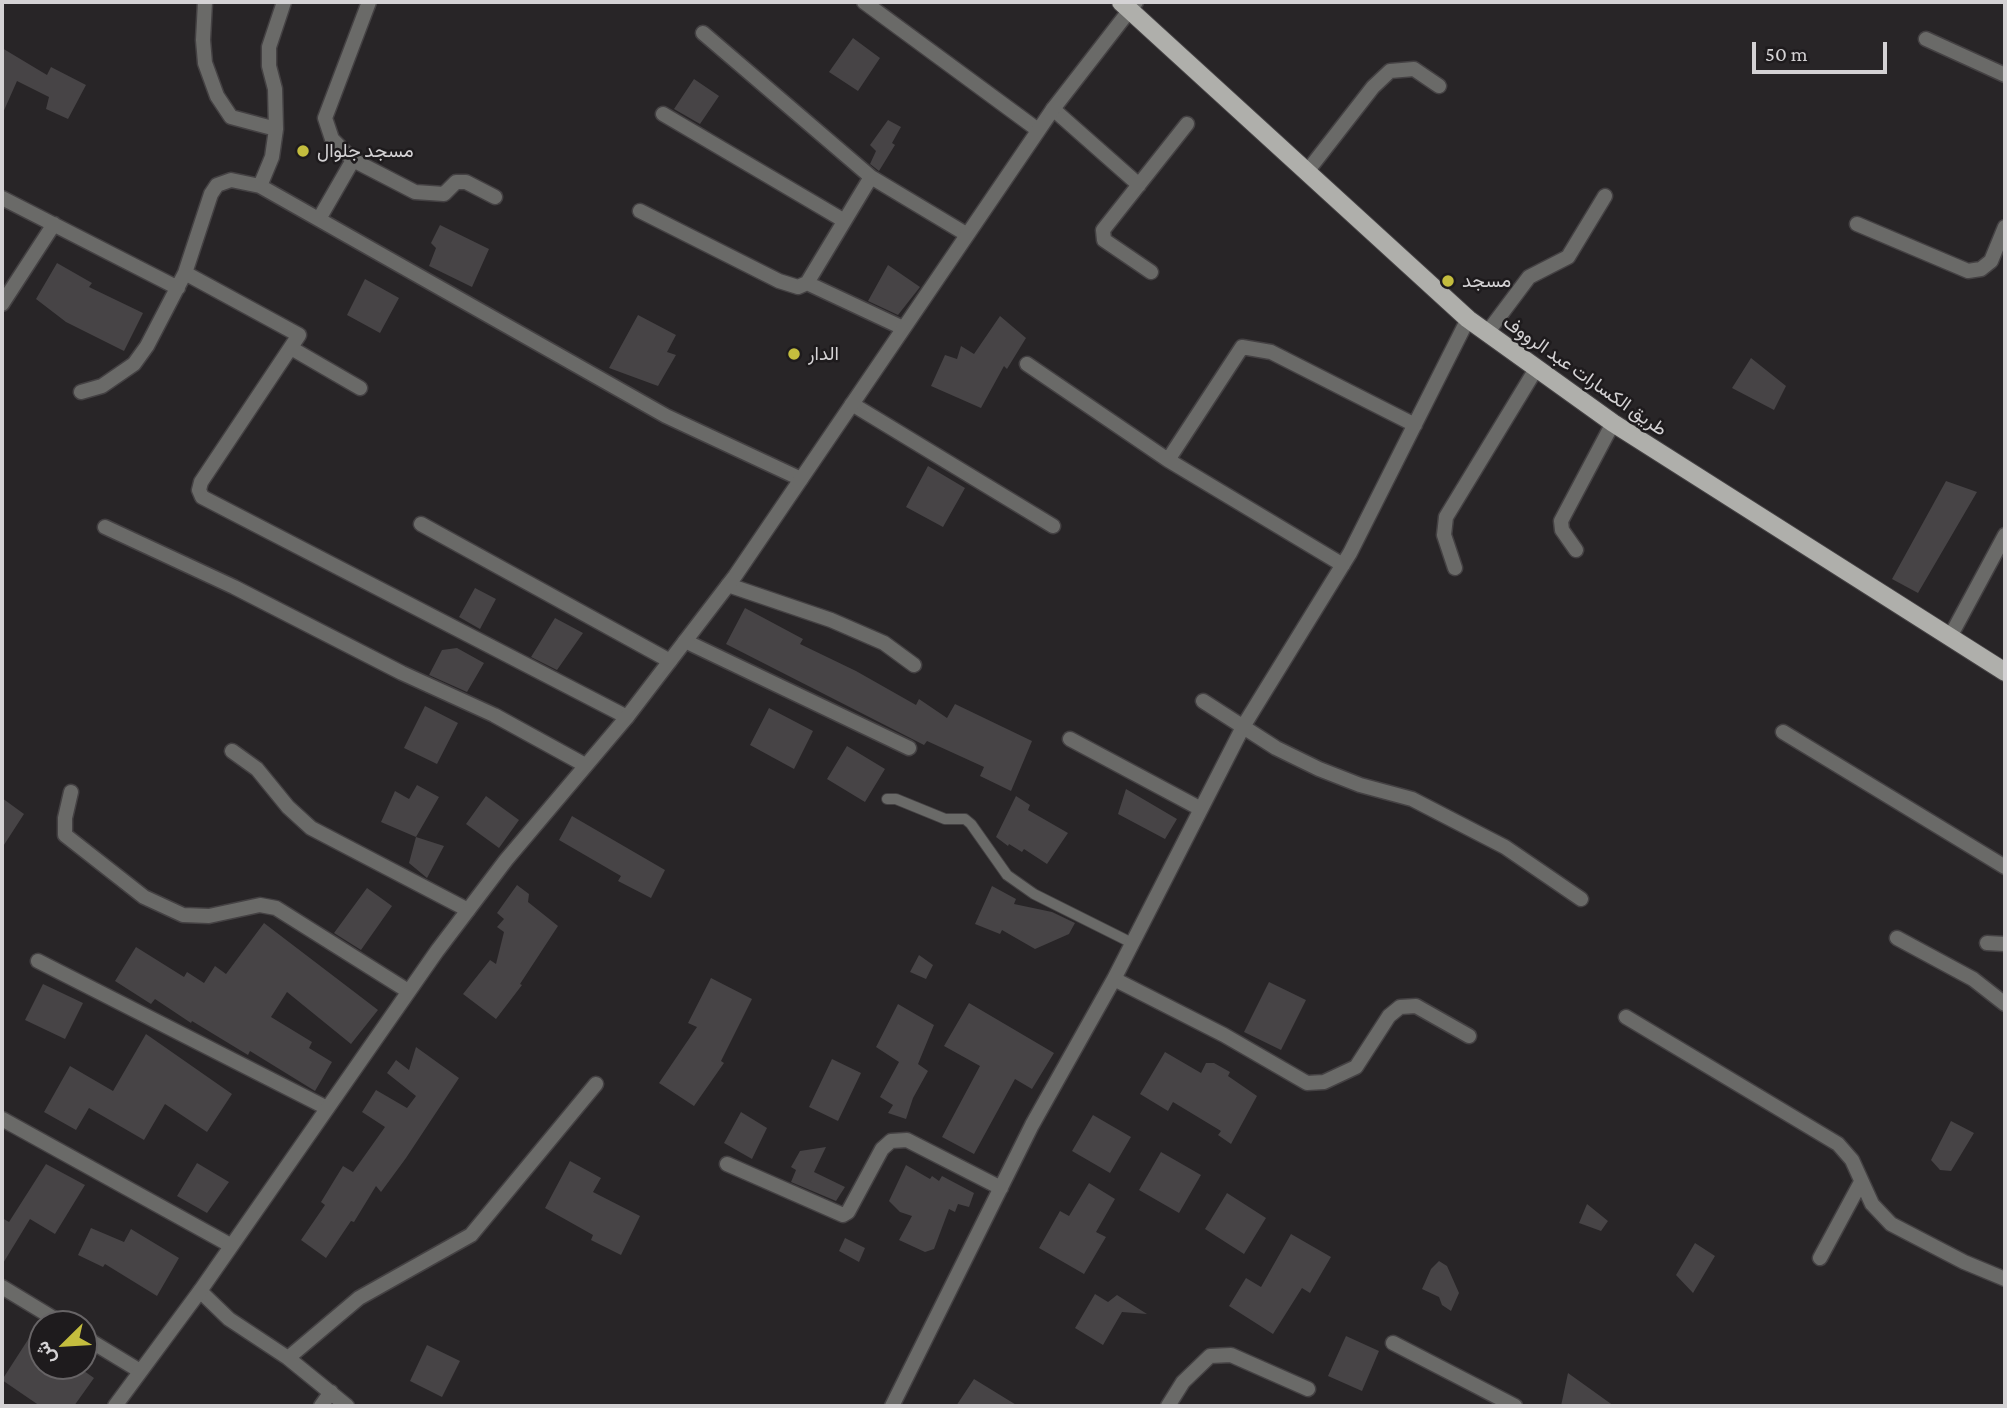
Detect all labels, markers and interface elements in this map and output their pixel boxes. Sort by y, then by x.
scale bar [1755,28,1890,72]
text: 50 m [1765,42,1808,66]
place label: مسجد جلوال [317,140,414,162]
marker: مسجد جلوال [295,143,311,159]
place label: مسجد [1462,270,1511,292]
marker: مسجد [1440,273,1456,289]
street label: طريق الكسارات عبد الرووف [1499,311,1671,441]
place label: الدار [808,343,839,365]
marker: الدار [786,346,802,362]
north arrow [28,1310,98,1380]
text: ش [31,1338,59,1368]

